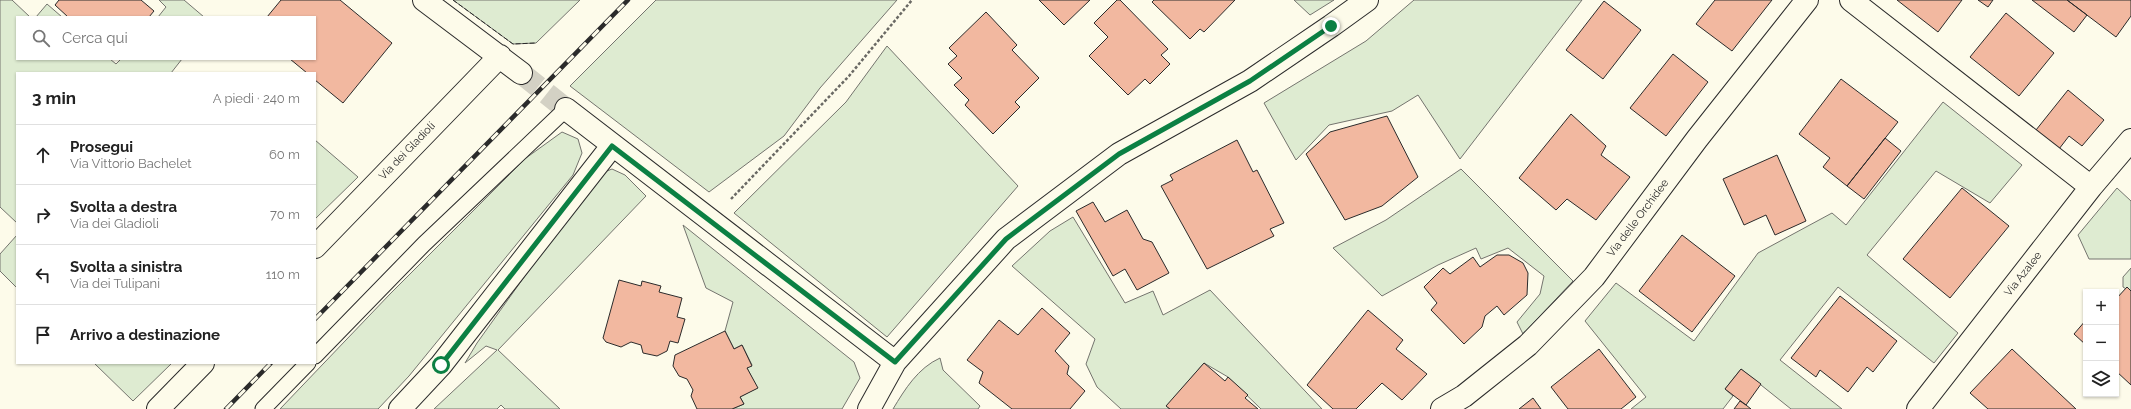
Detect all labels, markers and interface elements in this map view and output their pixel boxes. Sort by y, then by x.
search box [16,16,316,60]
route end [1322,17,1340,35]
icon: search [30,27,52,49]
text: Cerca qui [62,29,128,47]
text: 3 min [32,88,76,108]
text: A piedi · 240 m [213,91,300,106]
street label: Via dei Gladioli [376,119,438,183]
text: Prosegui [70,138,133,156]
icon: ahead [32,144,54,166]
text: 60 m [269,147,300,162]
text: Via Vittorio Bachelet [70,156,192,171]
street label: Via delle Orchidee [1605,176,1672,259]
text: Svolta a destra [70,198,177,216]
icon: right [32,204,54,226]
text: 70 m [270,207,300,222]
text: Via dei Gladioli [70,216,159,231]
street label: Via Azalee [2002,249,2045,299]
text: Svolta a sinistra [70,258,182,276]
icon: left [32,264,54,286]
text: 110 m [266,267,300,282]
text: Via dei Tulipani [70,276,160,291]
map controls [2083,289,2119,397]
button: + [2083,289,2119,325]
icon: arrive [32,324,54,346]
button: − [2083,325,2119,361]
text: Arrivo a destinazione [70,326,220,344]
route start [432,356,450,374]
button: layers [2083,361,2119,397]

